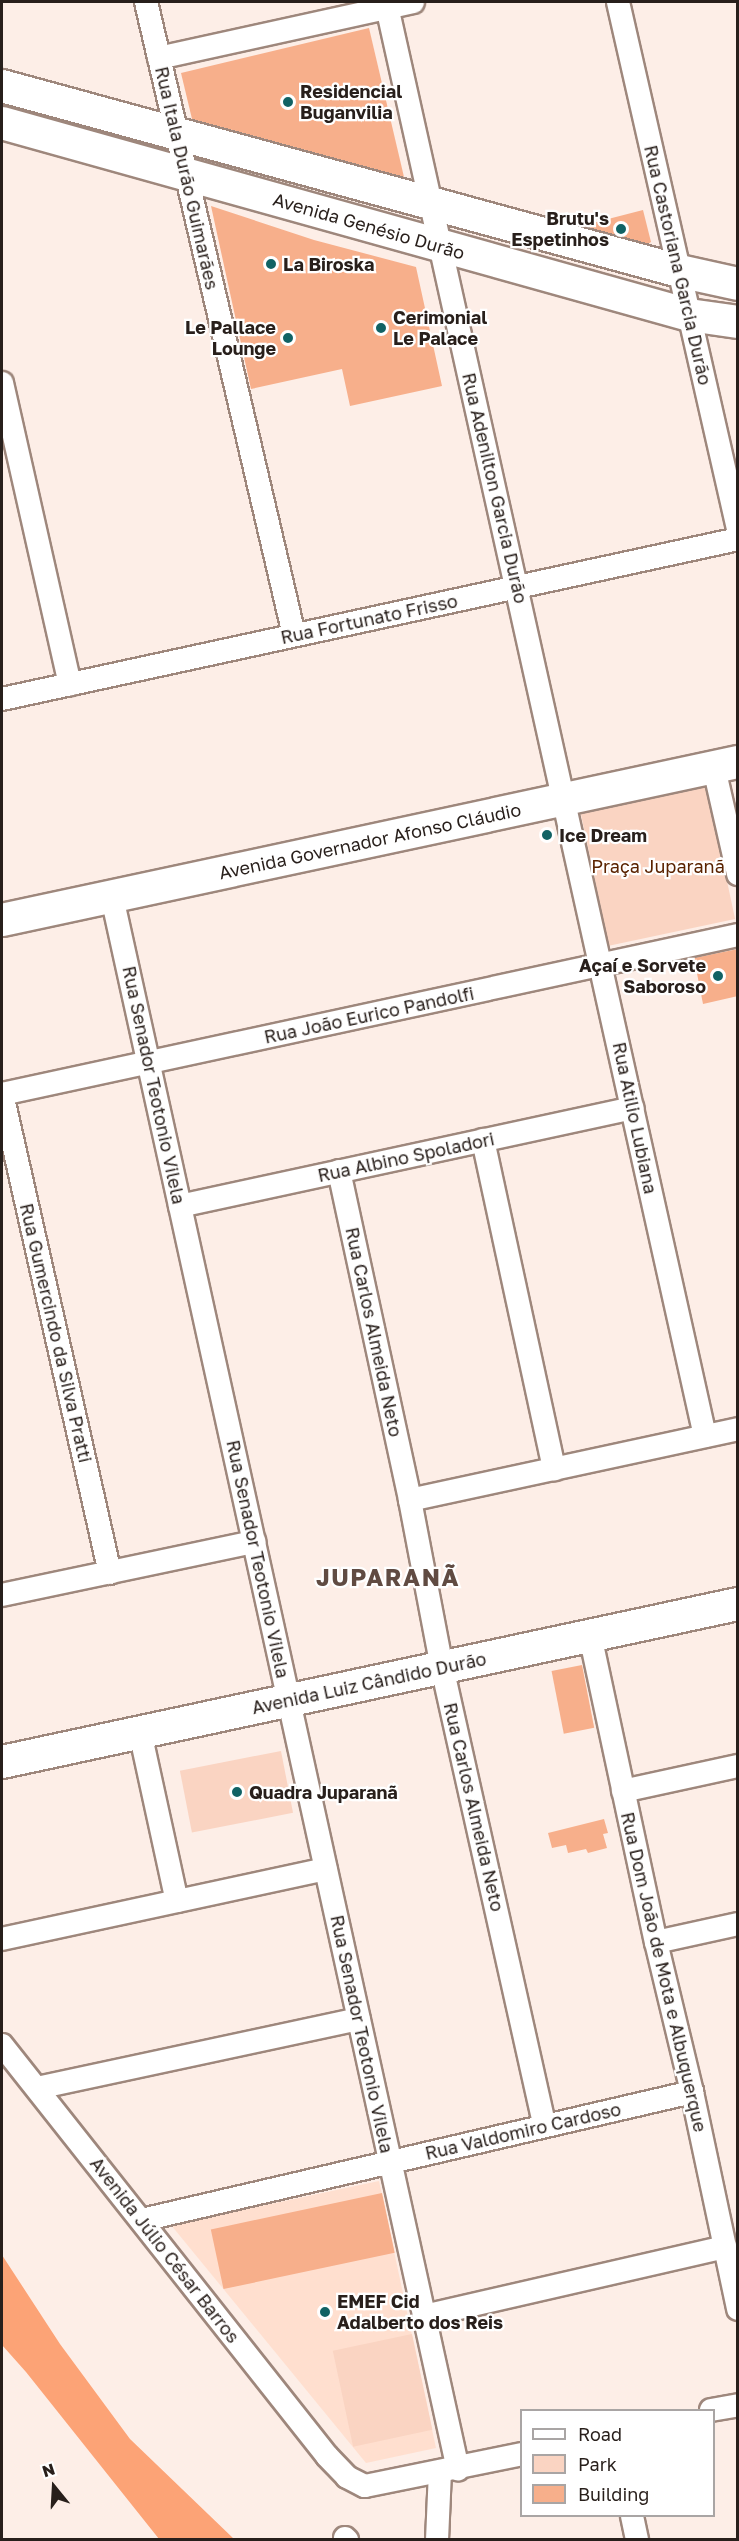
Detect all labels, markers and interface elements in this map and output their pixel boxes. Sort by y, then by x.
street label: Rua Itala Durão Guimarães [151,64,223,292]
place label: Residencial Buganvilia [300,81,402,124]
marker: Residencial Buganvilia [281,95,295,109]
street label: Rua Castoriana Garcia Durão [640,143,716,387]
street label: Avenida Genésio Durão [271,188,467,264]
place label: Brutu's Espetinhos [511,208,609,250]
marker: Brutu's Espetinhos [614,222,628,236]
place label: La Biroska [283,253,374,275]
marker: La Biroska [264,257,278,271]
place label: Cerimonial Le Palace [393,307,487,350]
place label: Le Pallace Lounge [185,317,276,360]
marker: Cerimonial Le Palace [374,321,388,335]
marker: Le Pallace Lounge [281,331,295,345]
street label: Rua Adenilton Garcia Durão [458,371,532,605]
street label: Rua Fortunato Frisso [279,590,459,648]
street label: Avenida Governador Afonso Cláudio [217,798,523,884]
place label: Ice Dream [559,824,647,846]
marker: Ice Dream [540,828,554,842]
park label: Praça Juparanã [591,855,725,877]
place label: Açaí e Sorvete Saboroso [579,955,706,998]
street label: Rua Senador Teotonio Vilela [118,964,190,1206]
marker: Açaí e Sorvete Saboroso [711,969,725,983]
street label: Rua João Eurico Pandolfi [262,982,476,1048]
street label: Rua Atilio Lubiana [608,1040,662,1196]
street label: Rua Albino Spoladori [316,1128,496,1186]
street label: Rua Gumercindo da Silva Pratti [16,1201,96,1465]
street label: Rua Carlos Almeida Neto [341,1225,407,1439]
street label: Rua Senador Teotonio Vilela [222,1438,294,1680]
district label: JUPARANÃ [316,1563,460,1591]
street label: Avenida Luiz Cândido Durão [250,1648,488,1718]
street label: Rua Carlos Almeida Neto [439,1700,509,1914]
place label: Quadra Juparanã [249,1781,398,1803]
marker: Quadra Juparanã [230,1785,244,1799]
street label: Rua Dom João de Mota e Albuquerque [617,1810,711,2134]
street label: Rua Senador Teotonio Vilela [326,1913,398,2155]
street label: Rua Valdomiro Cardoso [423,2098,623,2164]
street label: Avenida Júlio César Barros [86,2153,244,2347]
place label: EMEF Cid Adalberto dos Reis [337,2291,503,2334]
marker: EMEF Cid Adalberto dos Reis [318,2305,332,2319]
legend [520,2409,715,2517]
text: Road [578,2423,622,2445]
text: Park [578,2453,617,2475]
north arrow [24,2457,84,2517]
text: N [40,2458,57,2481]
text: Building [578,2483,649,2505]

